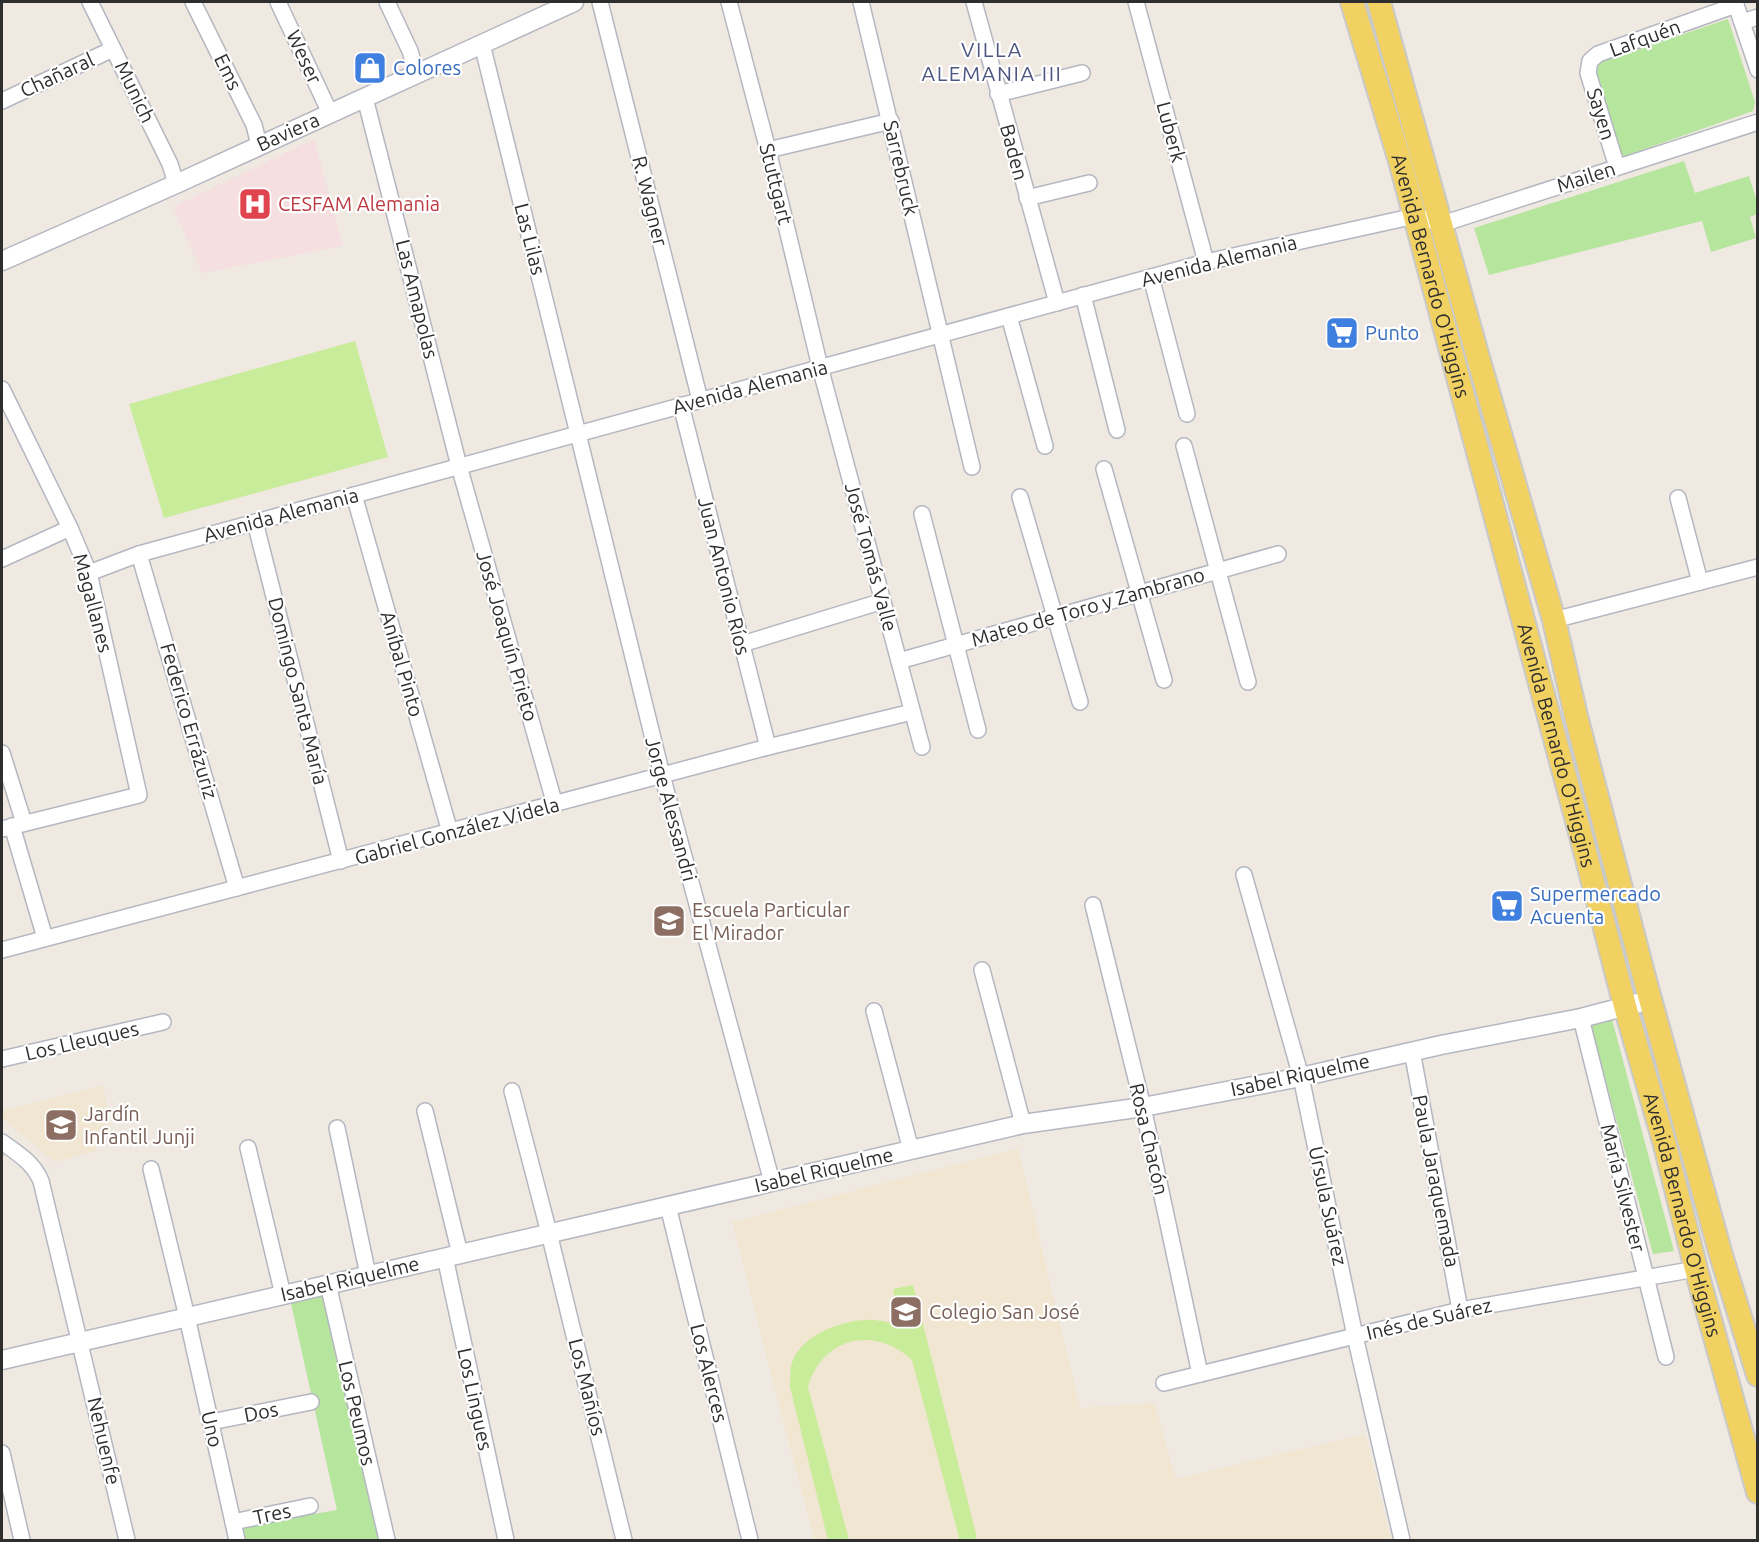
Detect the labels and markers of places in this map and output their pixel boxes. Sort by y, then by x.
shop icon: Colores [352,50,388,86]
place label: Colores [393,56,461,79]
hospital icon: CESFAM Alemania [237,186,273,222]
place label: CESFAM Alemania [278,192,440,215]
supermarket icon: Punto [1324,315,1360,351]
place label: Punto [1365,321,1419,344]
place label: Supermercado Acuenta [1530,882,1661,928]
supermarket icon: Supermercado Acuenta [1489,888,1525,924]
place label: Escuela Particular El Mirador [692,898,850,944]
school or university icon: Escuela Particular El Mirador [651,903,687,939]
place label: Jardín Infantil Junji [84,1102,195,1148]
school or university icon: Jardín Infantil Junji [43,1107,79,1143]
school or university icon: Colegio San José [888,1294,924,1330]
place label: Colegio San José [929,1300,1080,1323]

